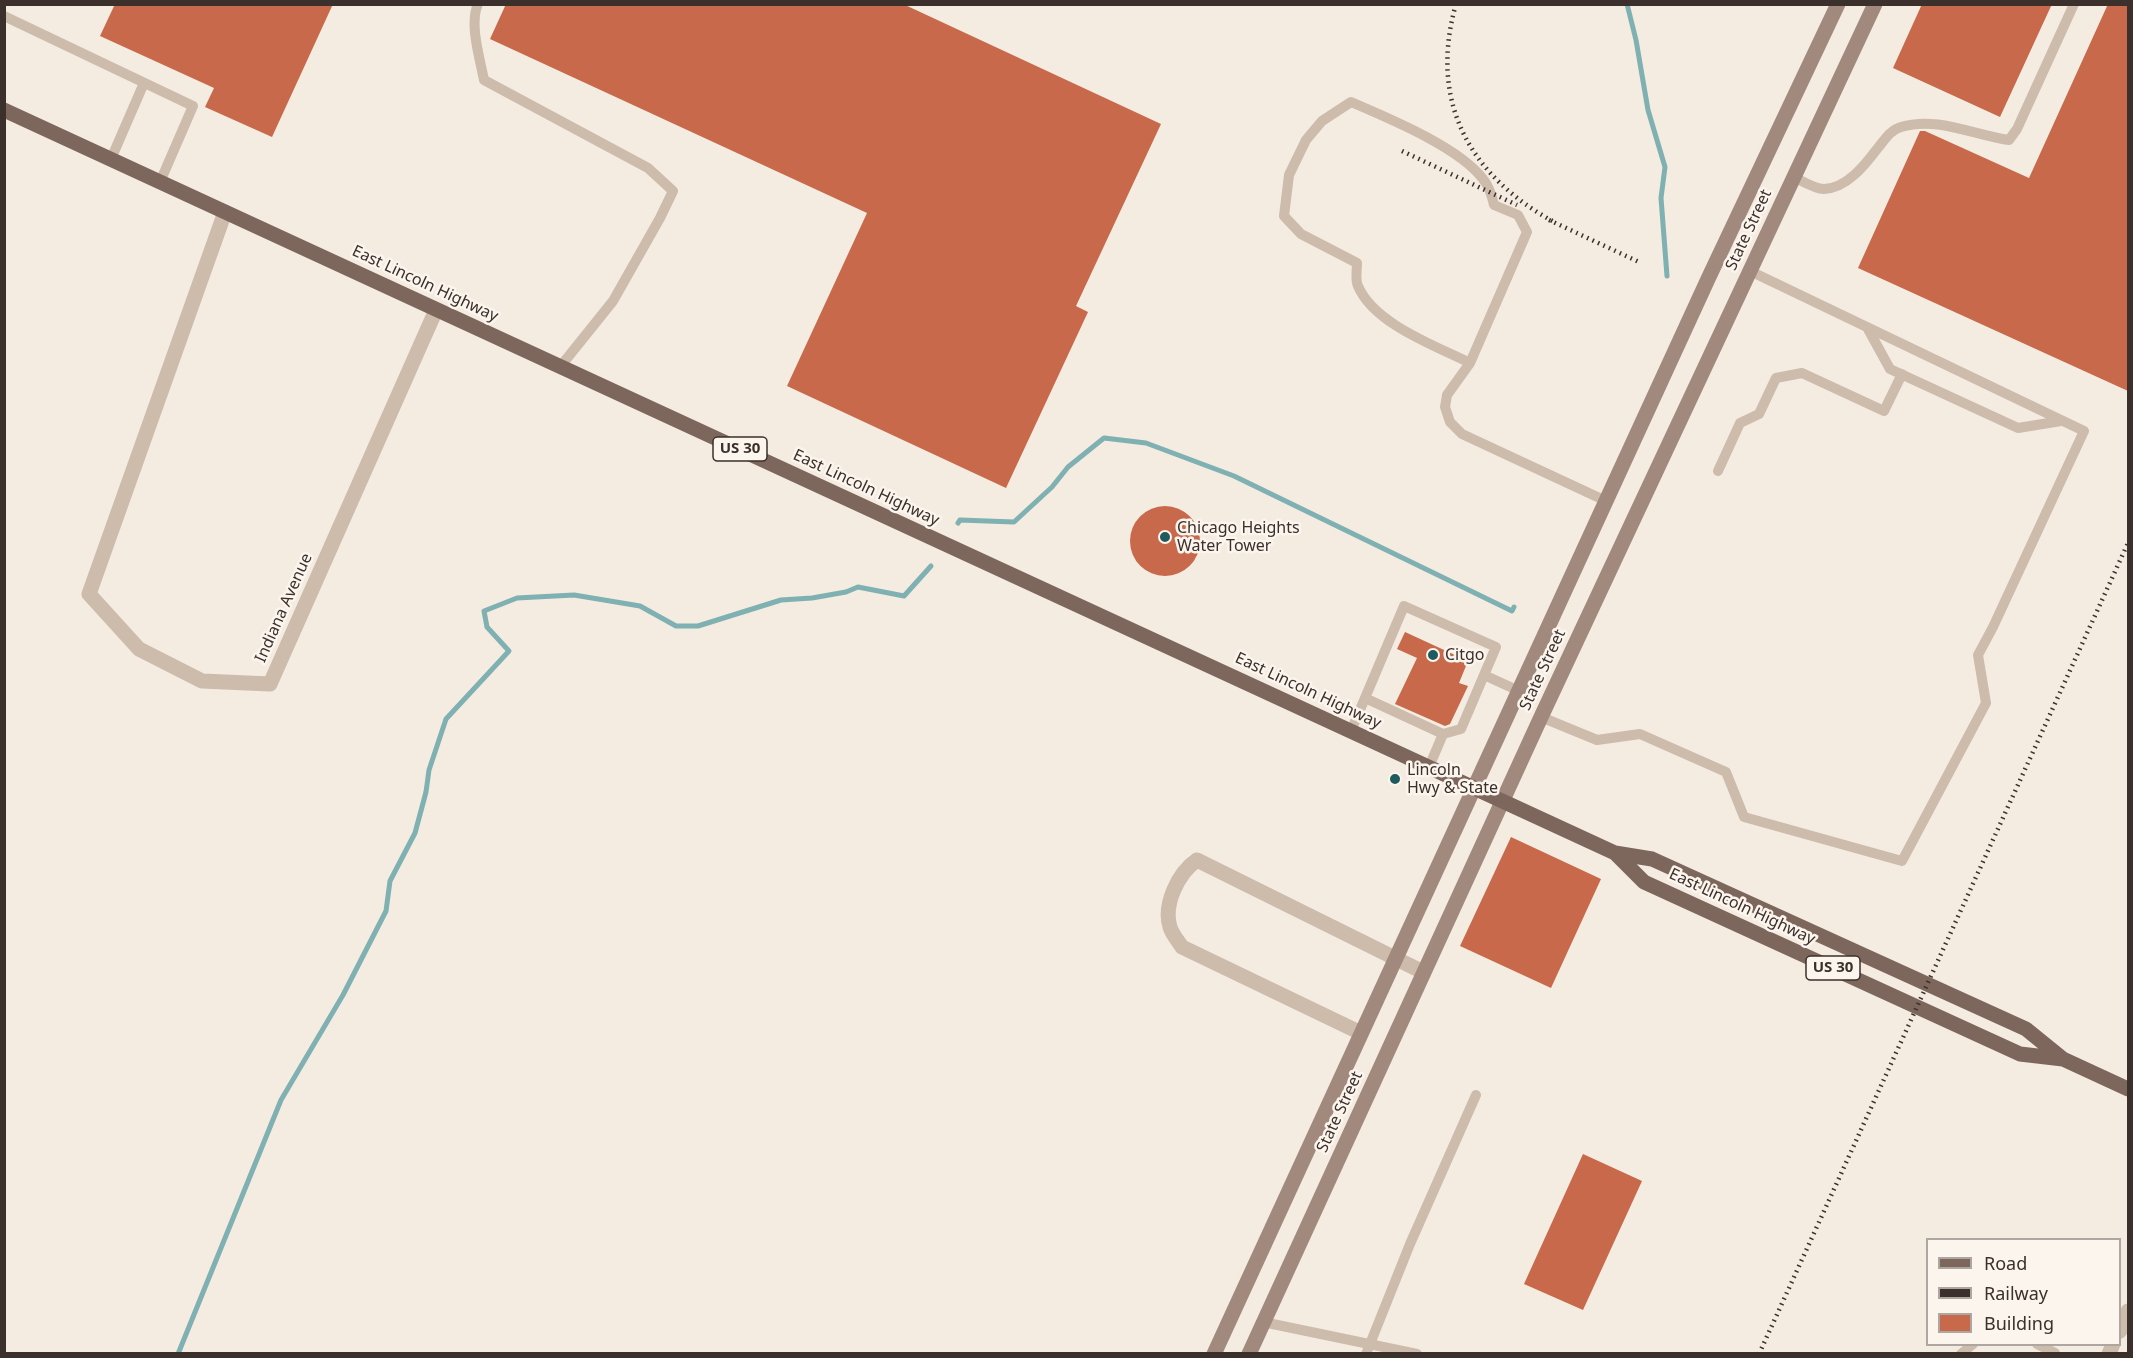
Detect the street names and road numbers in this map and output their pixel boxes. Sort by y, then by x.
street label: State Street [1722,186,1776,274]
street label: East Lincoln Highway [349,242,501,326]
road number: US 30 [713,437,767,461]
street label: East Lincoln Highway [790,446,942,530]
street label: Indiana Avenue [251,550,317,666]
street label: State Street [1516,626,1570,714]
street label: East Lincoln Highway [1232,649,1384,733]
street label: East Lincoln Highway [1666,865,1818,949]
road number: US 30 [1806,956,1860,980]
street label: State Street [1313,1068,1367,1156]

